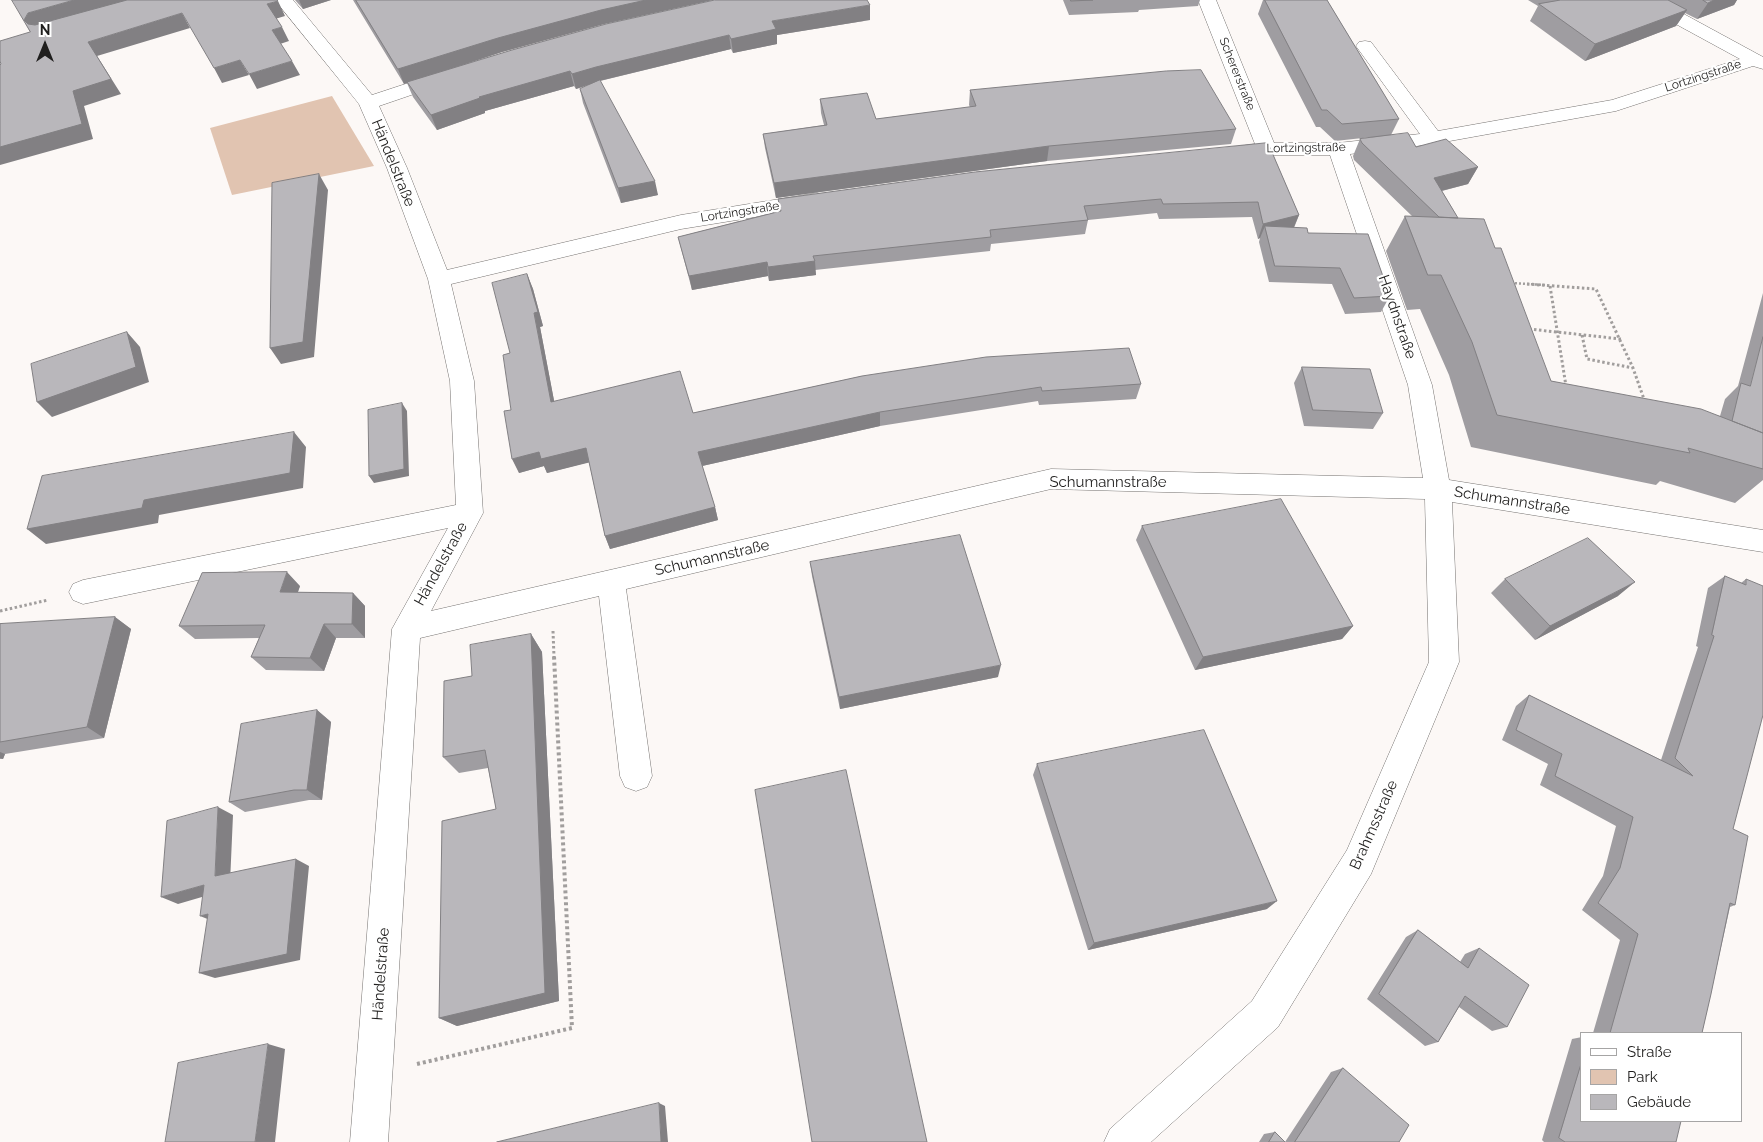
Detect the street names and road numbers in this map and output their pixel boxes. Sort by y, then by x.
street label: Schererstraße [1216,35,1258,113]
street label: Lortzingstraße [1663,57,1743,95]
street label: Händelstraße [367,117,419,209]
street label: Lortzingstraße [1266,140,1346,156]
street label: Lortzingstraße [700,199,780,225]
street label: Haydnstraße [1374,273,1420,361]
street label: Schumannstraße [1049,473,1167,491]
street label: Schumannstraße [1453,483,1571,519]
street label: Händelstraße [411,519,471,609]
street label: Schumannstraße [653,536,771,580]
street label: Brahmsstraße [1346,778,1402,872]
street label: Händelstraße [369,927,393,1021]

